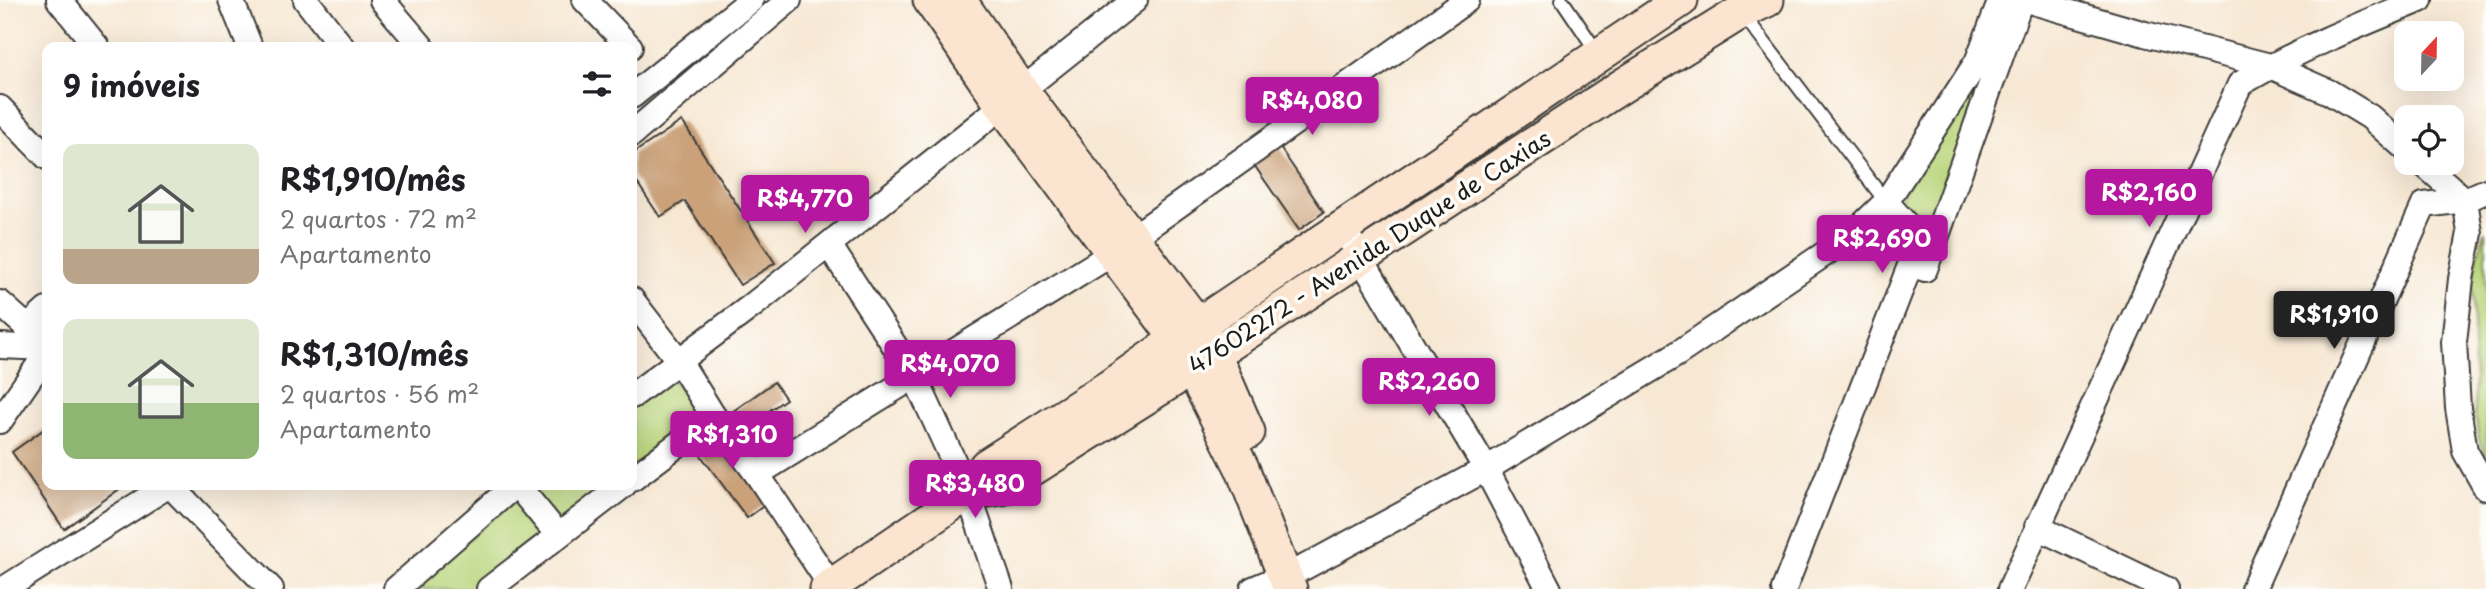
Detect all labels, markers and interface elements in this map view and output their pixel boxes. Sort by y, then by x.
north arrow [2394,21,2464,91]
map controls [2394,21,2464,175]
text: 9 imóveis [63,62,200,107]
icon: filters [578,65,616,103]
pin: R$4,080 [1247,78,1377,137]
text: R$4,080 [1262,82,1362,117]
button: locate [2394,105,2464,175]
street label: 47602272 - Avenida Duque de Caxias [1181,120,1557,382]
text: R$1,910/mês [280,156,466,201]
pin: R$2,160 [2084,170,2214,229]
icon: home [119,172,203,256]
text: R$2,160 [2101,174,2197,209]
pin: R$4,770 [740,176,870,235]
text: R$4,770 [757,180,853,215]
text: 2 quartos · 72 m² [280,201,477,236]
pin: R$2,690 [1817,216,1947,275]
text: R$2,690 [1833,220,1931,255]
text: Apartamento [280,236,432,271]
pin: R$1,910 [2269,292,2399,351]
text: R$1,910 [2290,296,2378,331]
text: R$1,310/mês [280,331,469,376]
pin: R$4,070 [885,340,1015,400]
text: R$4,070 [900,345,1000,380]
icon: home [119,347,203,431]
pin: R$2,260 [1364,358,1494,418]
text: R$2,260 [1378,363,1480,398]
text: 2 quartos · 56 m² [280,376,479,411]
text: Apartamento [280,411,432,446]
pin: R$1,310 [667,412,797,471]
text: R$1,310 [686,416,778,451]
pin: R$3,480 [910,461,1040,520]
text: R$3,480 [925,465,1025,500]

